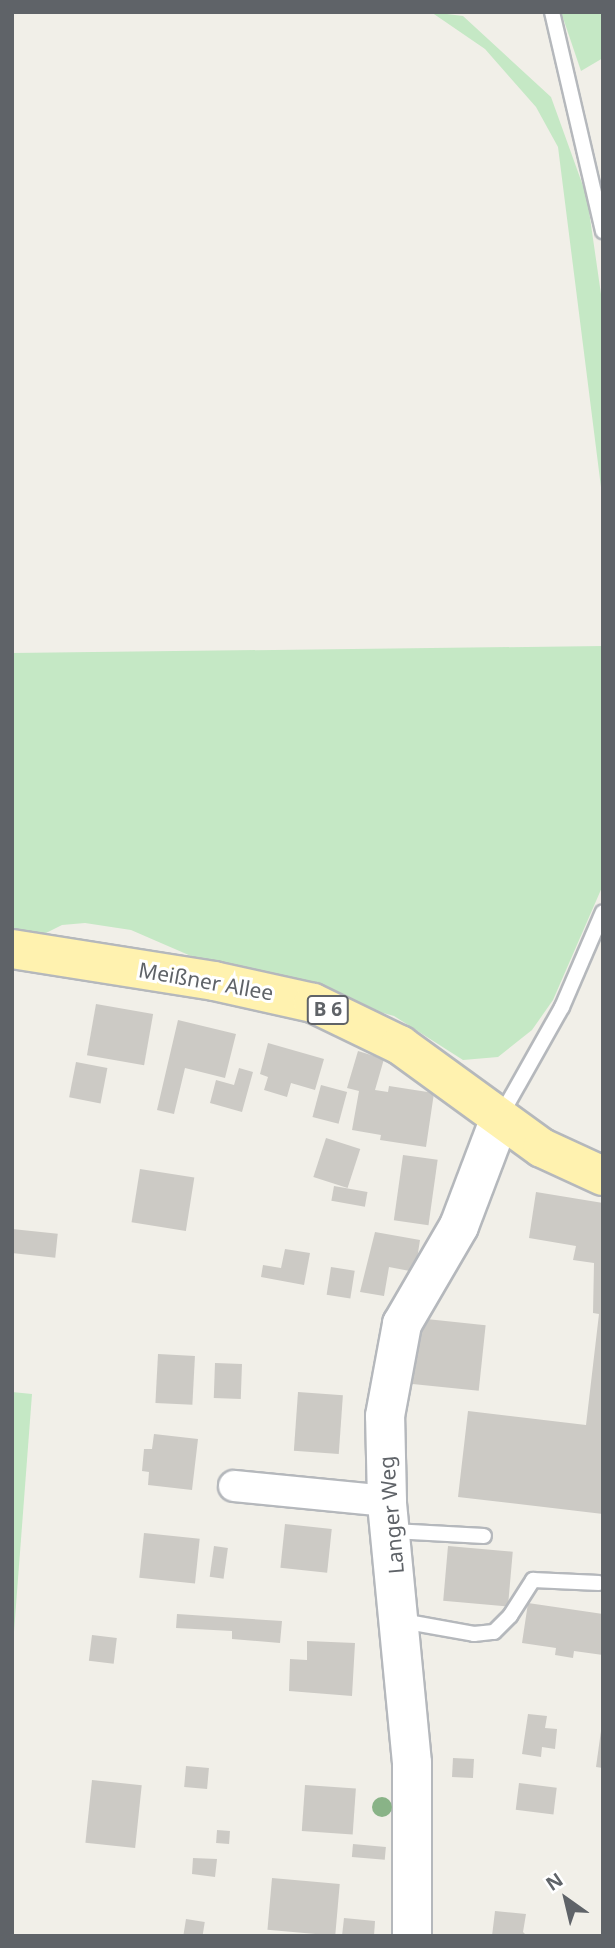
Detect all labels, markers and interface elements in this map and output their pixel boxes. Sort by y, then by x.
street label: Meißner Allee [137,957,275,1005]
road number: B 6 [305,994,351,1026]
street label: Langer Weg [373,1455,409,1575]
north arrow [531,1864,601,1934]
text: N [541,1866,568,1897]

